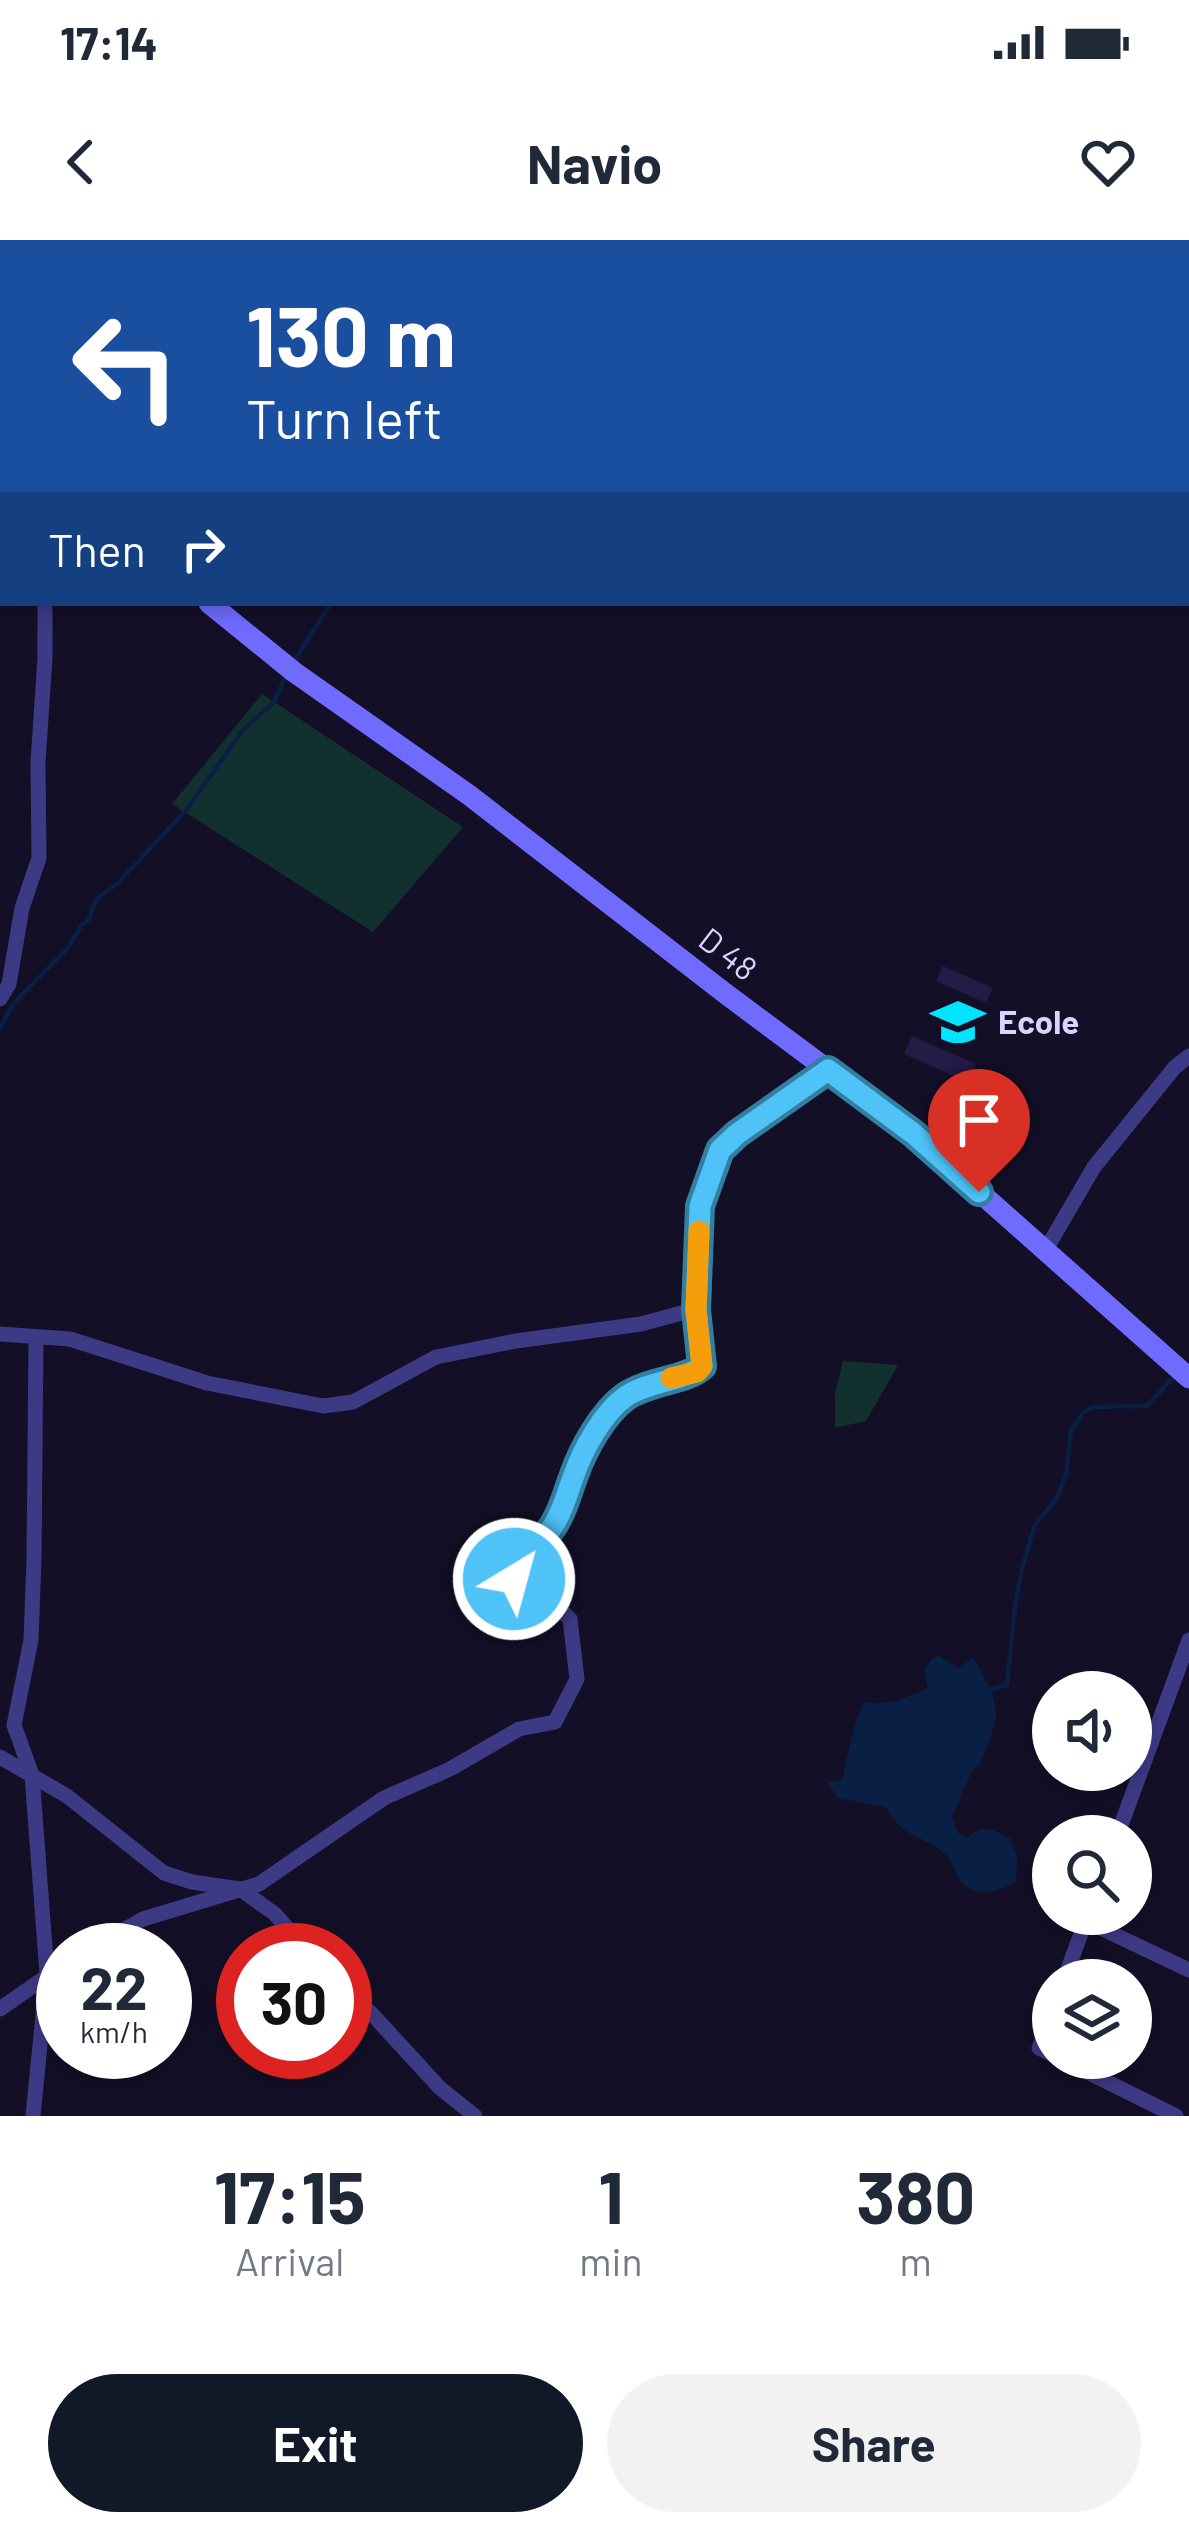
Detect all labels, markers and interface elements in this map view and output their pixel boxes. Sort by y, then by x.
text: 17:14 [60,15,158,69]
icon: back [48,129,114,195]
icon: heart [1075,129,1141,195]
text: Navio [527,130,662,195]
text: 130 m [246,283,456,384]
icon: left [48,288,204,444]
text: Turn left [246,385,443,450]
icon: right [170,516,236,582]
text: Then [48,522,146,576]
street label: D 48 [692,918,766,988]
school or university icon: Ecole [929,993,987,1051]
place label: Ecole [998,1001,1079,1041]
pin [928,1069,1030,1192]
icon: arrive [946,1087,1012,1153]
position arrow [451,1516,577,1642]
map controls [1032,1671,1152,2079]
button: sound [1032,1671,1152,1791]
button: search [1032,1815,1152,1935]
speed limit sign: 30 [216,1923,372,2079]
text: 22 [80,1950,148,2022]
button: layers [1032,1959,1152,2079]
text: km/h [80,2013,148,2049]
text: 17:15 [214,2152,366,2238]
text: 1 [598,2152,624,2238]
text: 380 [856,2152,975,2238]
text: Arrival [235,2237,344,2284]
text: min [579,2237,643,2284]
text: m [900,2237,932,2284]
button: Exit [48,2374,583,2512]
button: Share [607,2374,1141,2512]

